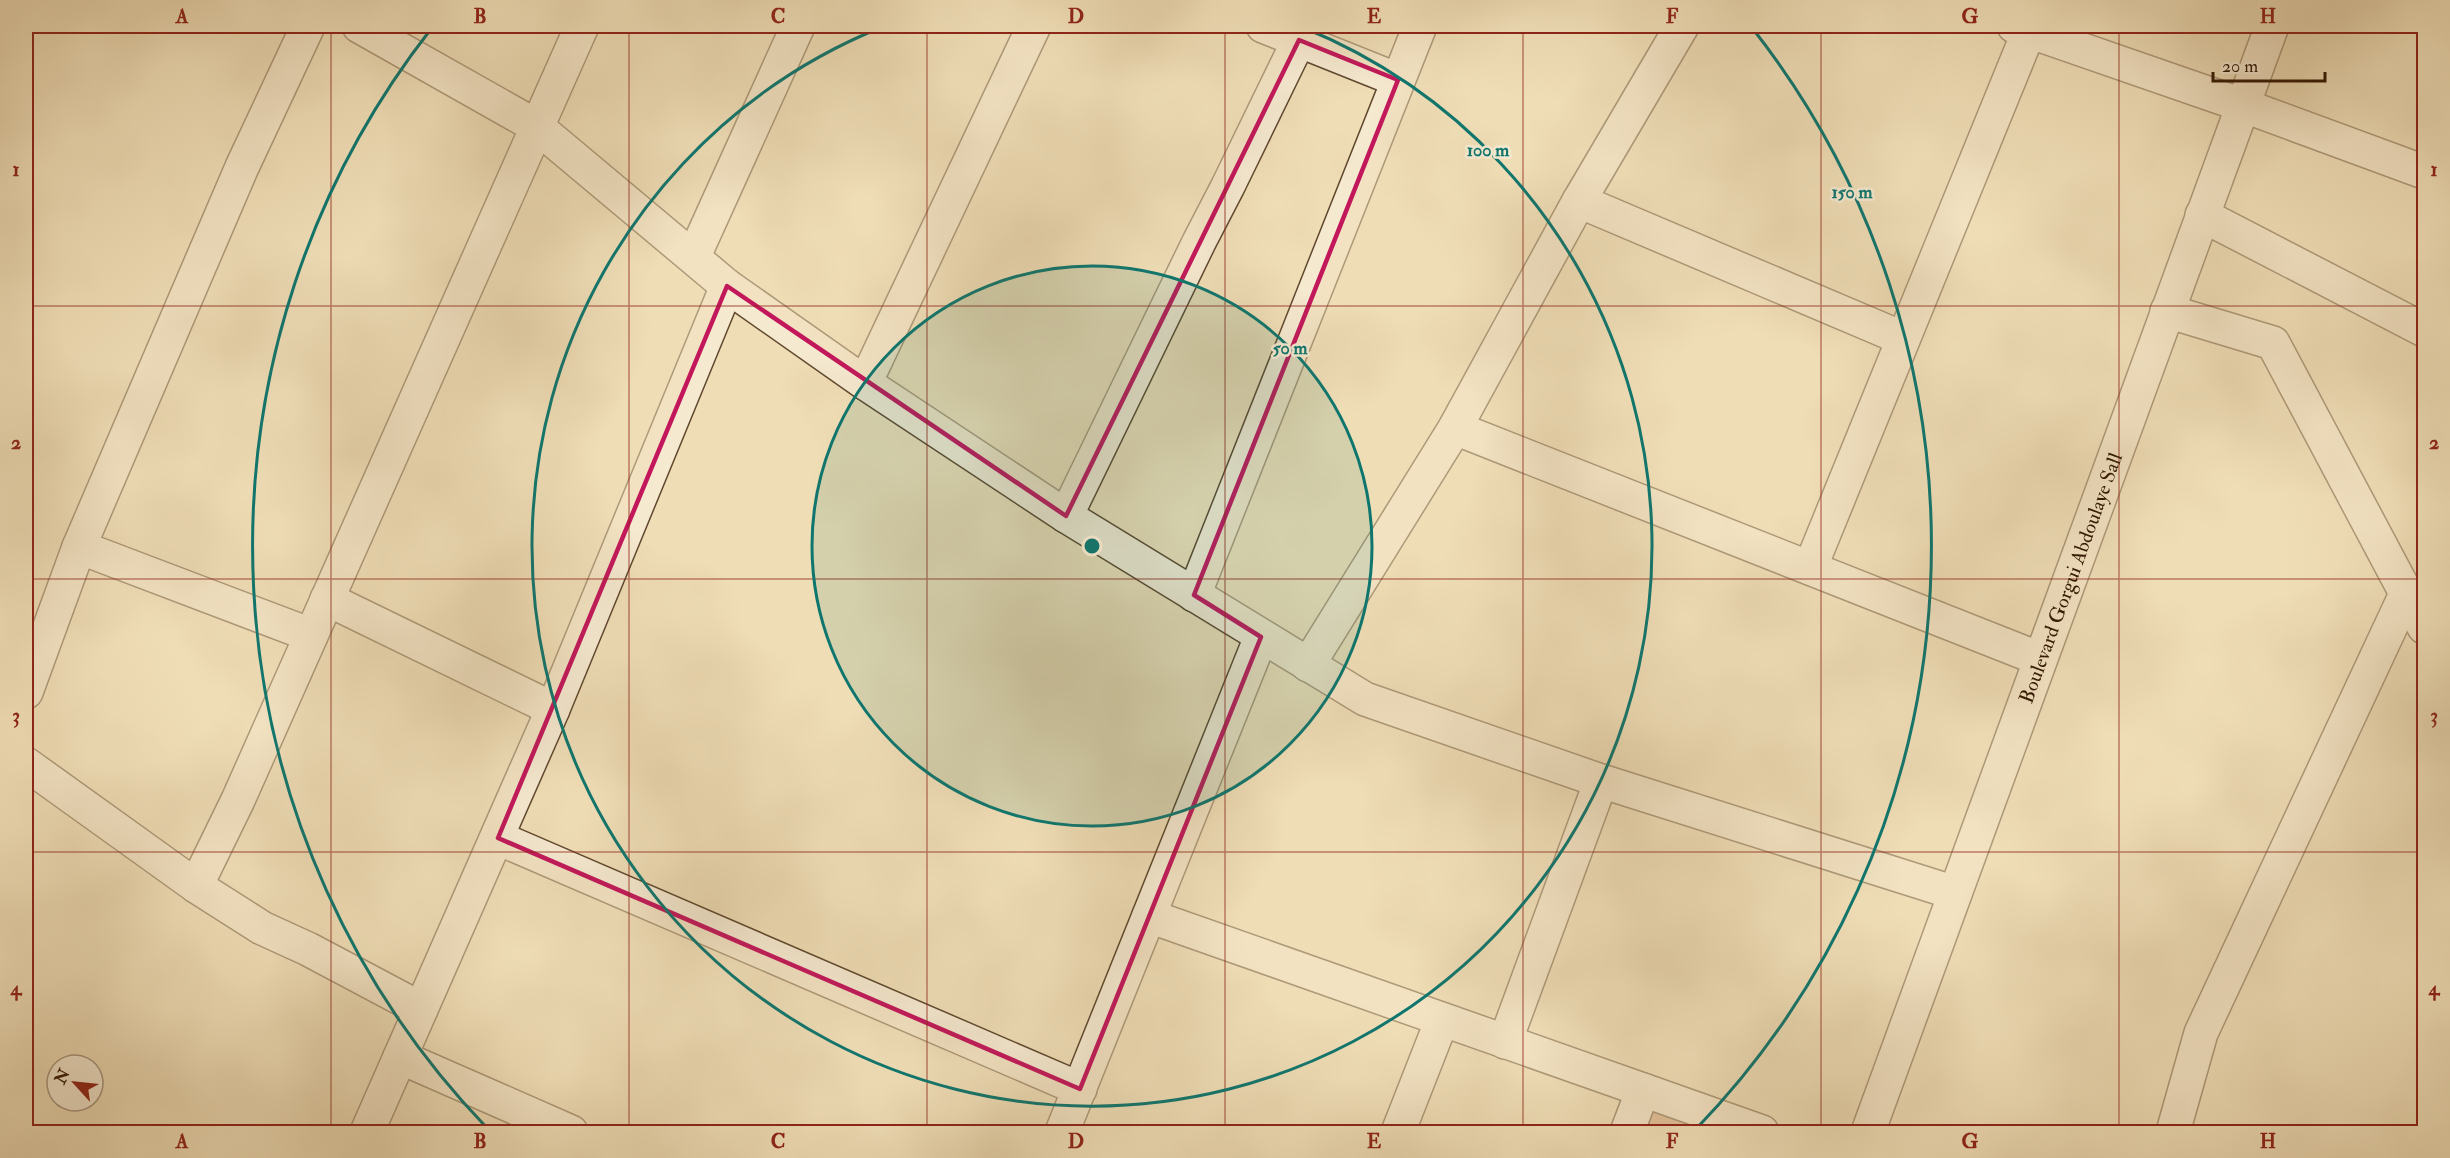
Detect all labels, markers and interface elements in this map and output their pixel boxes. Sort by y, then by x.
text: A [175,4,189,29]
text: B [473,4,487,29]
text: C [771,4,785,29]
text: D [1068,4,1084,29]
text: E [1367,4,1382,29]
text: F [1666,4,1679,29]
text: G [1962,4,1979,29]
text: H [2260,4,2276,29]
scale bar [2213,45,2326,83]
text: 20 m [2222,55,2258,78]
text: 100 m [1467,139,1510,162]
text: 1 [12,157,20,182]
text: 1 [2430,157,2438,182]
text: 150 m [1831,181,1874,204]
text: 50 m [1273,337,1308,360]
text: 2 [11,430,21,455]
text: 2 [2429,430,2439,455]
street label: Boulevard Gorgui Abdoulaye Sall [2014,449,2128,707]
centre of rings [1082,536,1102,556]
text: 3 [12,703,20,728]
text: 3 [2430,703,2438,728]
text: 4 [10,976,23,1001]
text: 4 [2428,976,2441,1001]
north arrow [45,1053,105,1113]
text: N [50,1065,75,1088]
text: A [175,1129,189,1154]
text: B [473,1129,487,1154]
text: C [771,1129,785,1154]
text: D [1068,1129,1084,1154]
text: E [1367,1129,1382,1154]
text: F [1666,1129,1679,1154]
text: G [1962,1129,1979,1154]
text: H [2260,1129,2276,1154]

